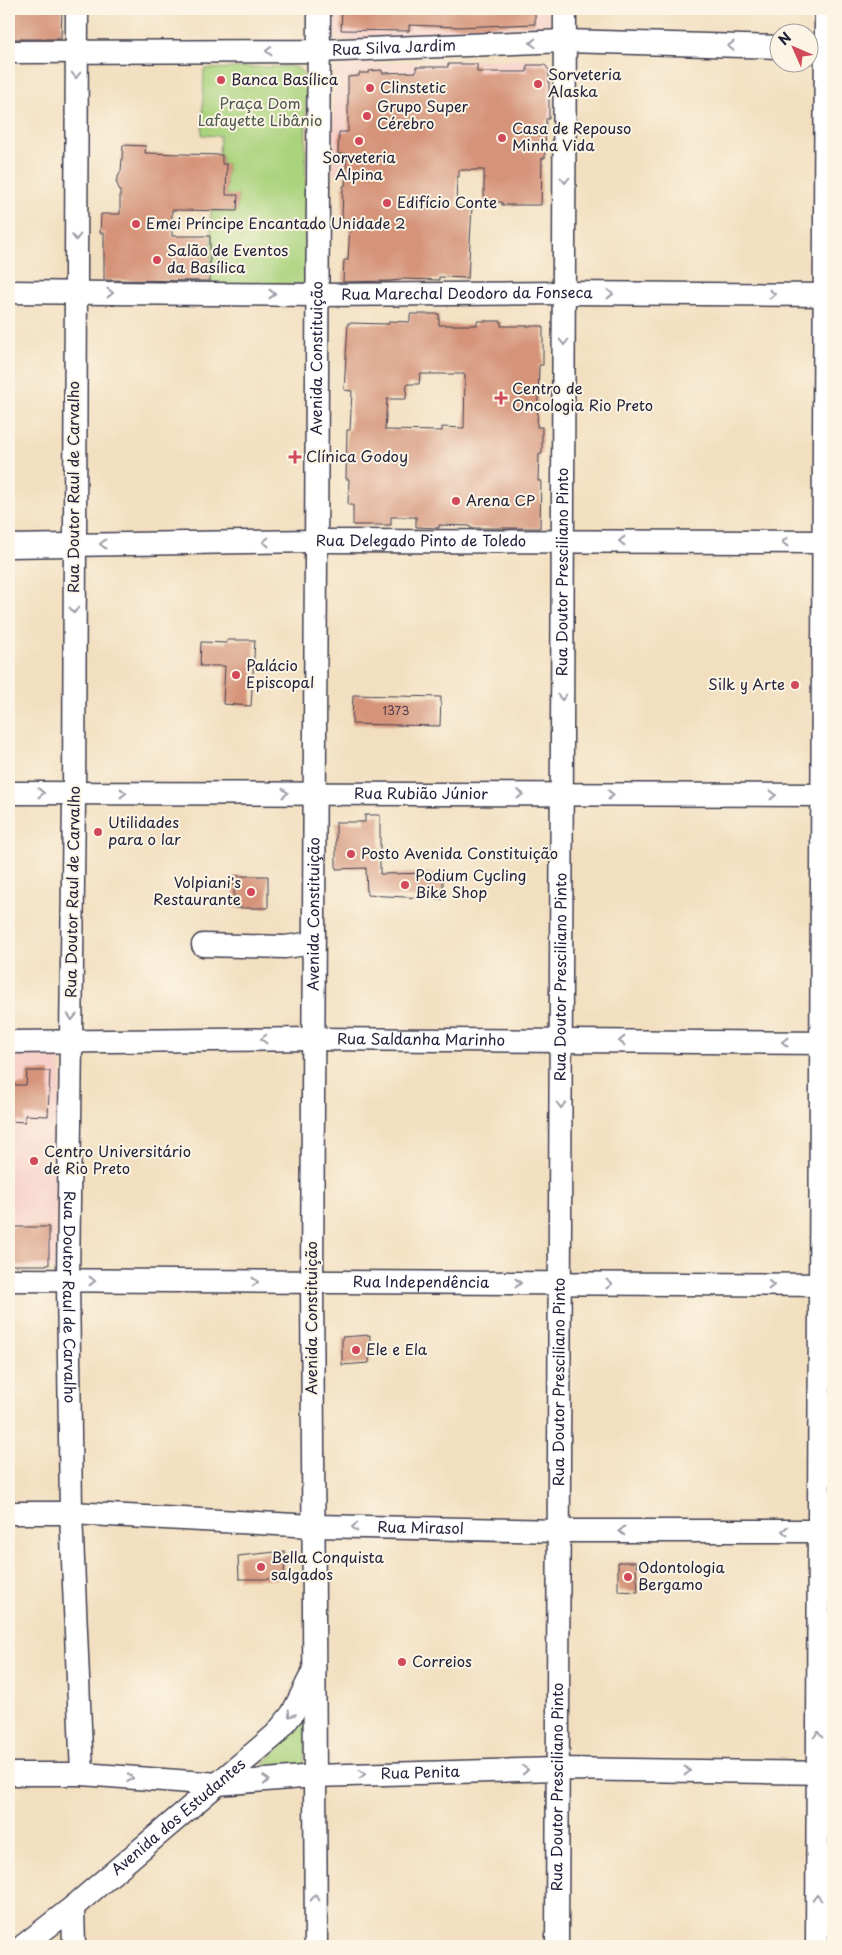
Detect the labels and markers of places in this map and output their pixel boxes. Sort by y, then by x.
place label: Sorveteria Alaska [548,62,622,102]
place label: Banca Basílica [231,67,339,90]
marker: Banca Basílica [215,74,227,86]
place label: Clinstetic [380,75,446,98]
marker: Sorveteria Alaska [532,78,544,90]
marker: Clinstetic [364,82,376,94]
place label: Grupo Super Cérebro [377,94,469,134]
marker: Grupo Super Cérebro [361,110,373,122]
place label: Casa de Repouso Minha Vida [512,116,631,156]
marker: Casa de Repouso Minha Vida [496,132,508,144]
marker: Sorveteria Alpina [353,135,365,147]
place label: Sorveteria Alpina [322,145,396,185]
place label: Edifício Conte [397,190,497,213]
marker: Edifício Conte [381,197,393,209]
place label: Emei Príncipe Encantado Unidade 2 [146,211,406,234]
marker: Emei Príncipe Encantado Unidade 2 [130,218,142,230]
place label: Salão de Eventos da Basílica [167,238,288,278]
marker: Salão de Eventos da Basílica [151,254,163,266]
place label: Centro de Oncologia Rio Preto [512,376,653,416]
marker: Centro de Oncologia Rio Preto [494,391,508,405]
place label: Clínica Godoy [306,444,408,467]
marker: Clínica Godoy [288,450,302,464]
place label: Arena CP [466,488,535,511]
marker: Arena CP [450,495,462,507]
place label: Palácio Episcopal [246,653,314,693]
marker: Palácio Episcopal [230,669,242,681]
place label: Silk y Arte [708,672,785,695]
marker: Silk y Arte [789,679,801,691]
place label: Utilidades para o lar [108,810,181,850]
marker: Utilidades para o lar [92,826,104,838]
place label: Posto Avenida Constituição [361,841,558,864]
marker: Posto Avenida Constituição [345,848,357,860]
place label: Podium Cycling Bike Shop [415,863,526,903]
place label: Volpiani's Restaurante [153,870,241,910]
marker: Podium Cycling Bike Shop [399,879,411,891]
marker: Volpiani's Restaurante [245,886,257,898]
place label: Centro Universitário de Rio Preto [44,1139,191,1179]
marker: Centro Universitário de Rio Preto [28,1155,40,1167]
place label: Ele e Ela [366,1337,428,1360]
marker: Ele e Ela [350,1344,362,1356]
place label: Bella Conquista salgados [271,1545,385,1585]
place label: Odontologia Bergamo [638,1555,725,1595]
marker: Bella Conquista salgados [255,1561,267,1573]
marker: Odontologia Bergamo [622,1571,634,1583]
place label: Correios [412,1649,472,1672]
marker: Correios [396,1656,408,1668]

